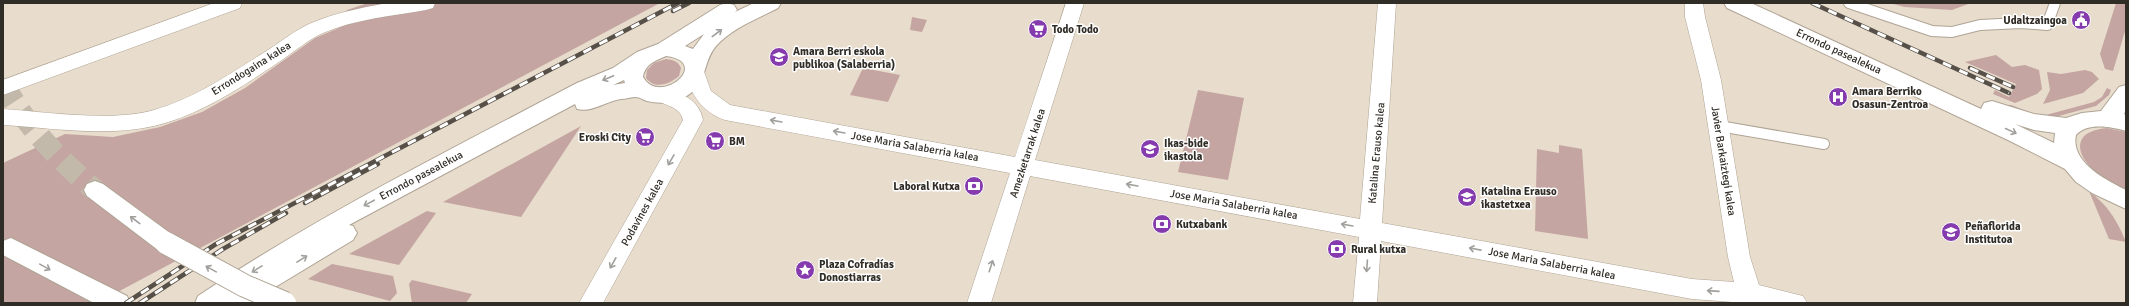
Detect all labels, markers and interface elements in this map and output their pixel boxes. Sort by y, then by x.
public building icon: Udaltzaingoa [2070,9,2092,31]
place label: Udaltzaingoa [2003,14,2067,27]
supermarket icon: Todo Todo [1027,18,1049,40]
place label: Todo Todo [1052,23,1099,36]
street label: Errondo pasealekua [1794,26,1884,77]
one-way arrow [712,29,723,37]
street label: Errondogaina kalea [209,39,294,98]
place label: Amara Berri eskola publikoa (Salaberria) [793,45,895,71]
school or university icon: Amara Berri eskola publikoa (Salaberria) [768,46,790,68]
one-way arrow [602,75,614,82]
place label: Amara Berriko Osasun-Zentroa [1852,85,1929,111]
hospital icon: Amara Berriko Osasun-Zentroa [1827,86,1849,108]
street label: Katalina Erauso kalea [1366,101,1387,204]
street label: Javier Barkaiztegi kalea [1708,105,1739,217]
street label: Amezketarrak kalea [1007,107,1048,199]
one-way arrow [770,117,783,125]
supermarket icon: Eroski City [634,126,656,148]
one-way arrow [833,128,846,136]
one-way arrow [2005,128,2017,135]
street label: Jose Maria Salaberria kalea [850,129,980,164]
supermarket icon: BM [704,130,726,152]
place label: Eroski City [579,131,632,144]
place label: BM [729,135,745,148]
place label: Ikas-bide ikastola [1164,137,1209,163]
school or university icon: Ikas-bide ikastola [1139,138,1161,160]
street label: Errondo pasealekua [377,148,466,203]
one-way arrow [667,154,675,166]
bank icon: Laboral Kutxa [963,175,985,197]
street label: Podavines kalea [619,176,666,248]
place label: Laboral Kutxa [893,180,960,193]
one-way arrow [1126,181,1139,189]
place label: Katalina Erauso ikastetxea [1481,185,1557,211]
school or university icon: Katalina Erauso ikastetxea [1456,186,1478,208]
street label: Jose Maria Salaberria kalea [1169,187,1299,222]
one-way arrow [363,200,375,207]
bank icon: Kutxabank [1151,213,1173,235]
one-way arrow [130,216,141,224]
place label: Kutxabank [1176,218,1227,231]
place label: Peñaflorida Institutoa [1965,220,2021,246]
one-way arrow [1341,221,1354,229]
school or university icon: Peñaflorida Institutoa [1940,221,1962,243]
bank icon: Rural kutxa [1326,238,1348,260]
place label: Rural kutxa [1351,243,1407,256]
one-way arrow [1469,244,1482,252]
street label: Jose Maria Salaberria kalea [1487,245,1617,282]
one-way arrow [296,255,307,263]
one-way arrow [609,257,617,269]
place label: Plaza Cofradías Donostiarras [819,258,894,284]
place icon: Plaza Cofradías Donostiarras [794,259,816,281]
one-way arrow [988,259,995,272]
one-way arrow [1364,259,1371,272]
one-way arrow [39,263,51,271]
one-way arrow [206,264,218,272]
one-way arrow [251,266,263,274]
one-way arrow [1707,287,1720,294]

